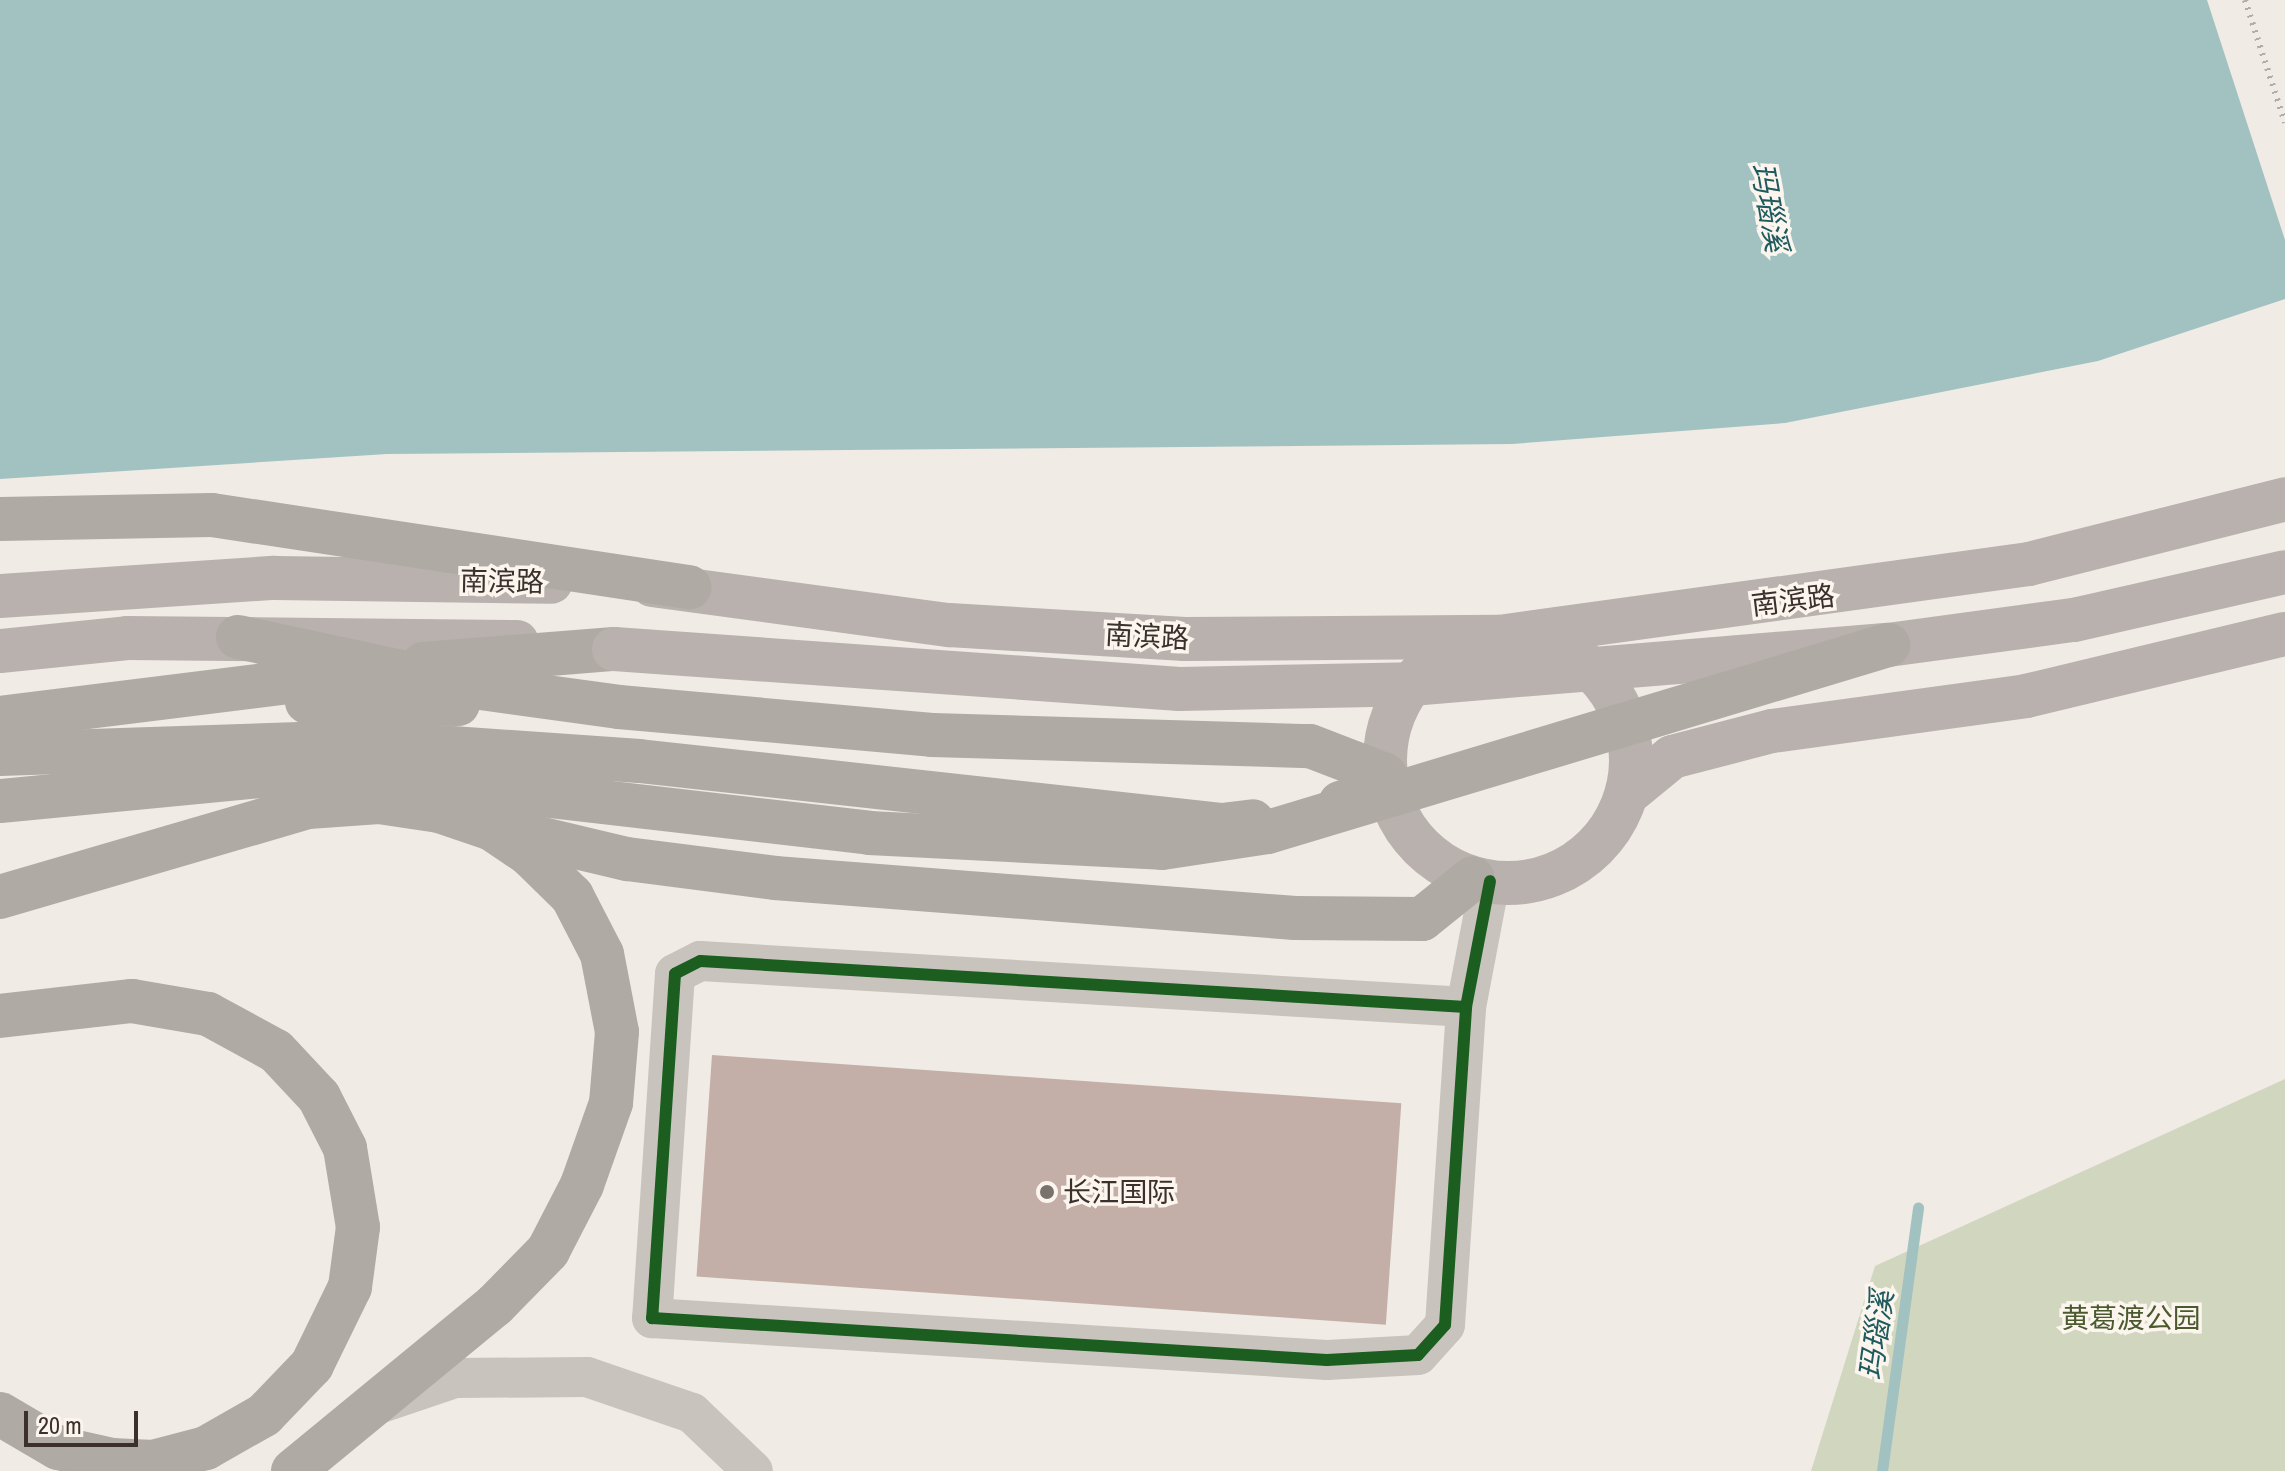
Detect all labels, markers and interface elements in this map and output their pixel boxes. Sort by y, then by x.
water label: 玛瑙溪 [1744,160,1796,254]
street label: 南滨路 [460,563,544,599]
street label: 南滨路 [1749,578,1837,622]
street label: 南滨路 [1104,617,1190,655]
place label: 长江国际 [1063,1175,1175,1209]
marker: 长江国际 [1038,1183,1056,1201]
water label: 玛瑙溪 [1852,1288,1900,1382]
park label: 黄葛渡公园 [2061,1301,2201,1335]
scale bar [28,1395,142,1445]
text: 20 m [38,1409,82,1441]

